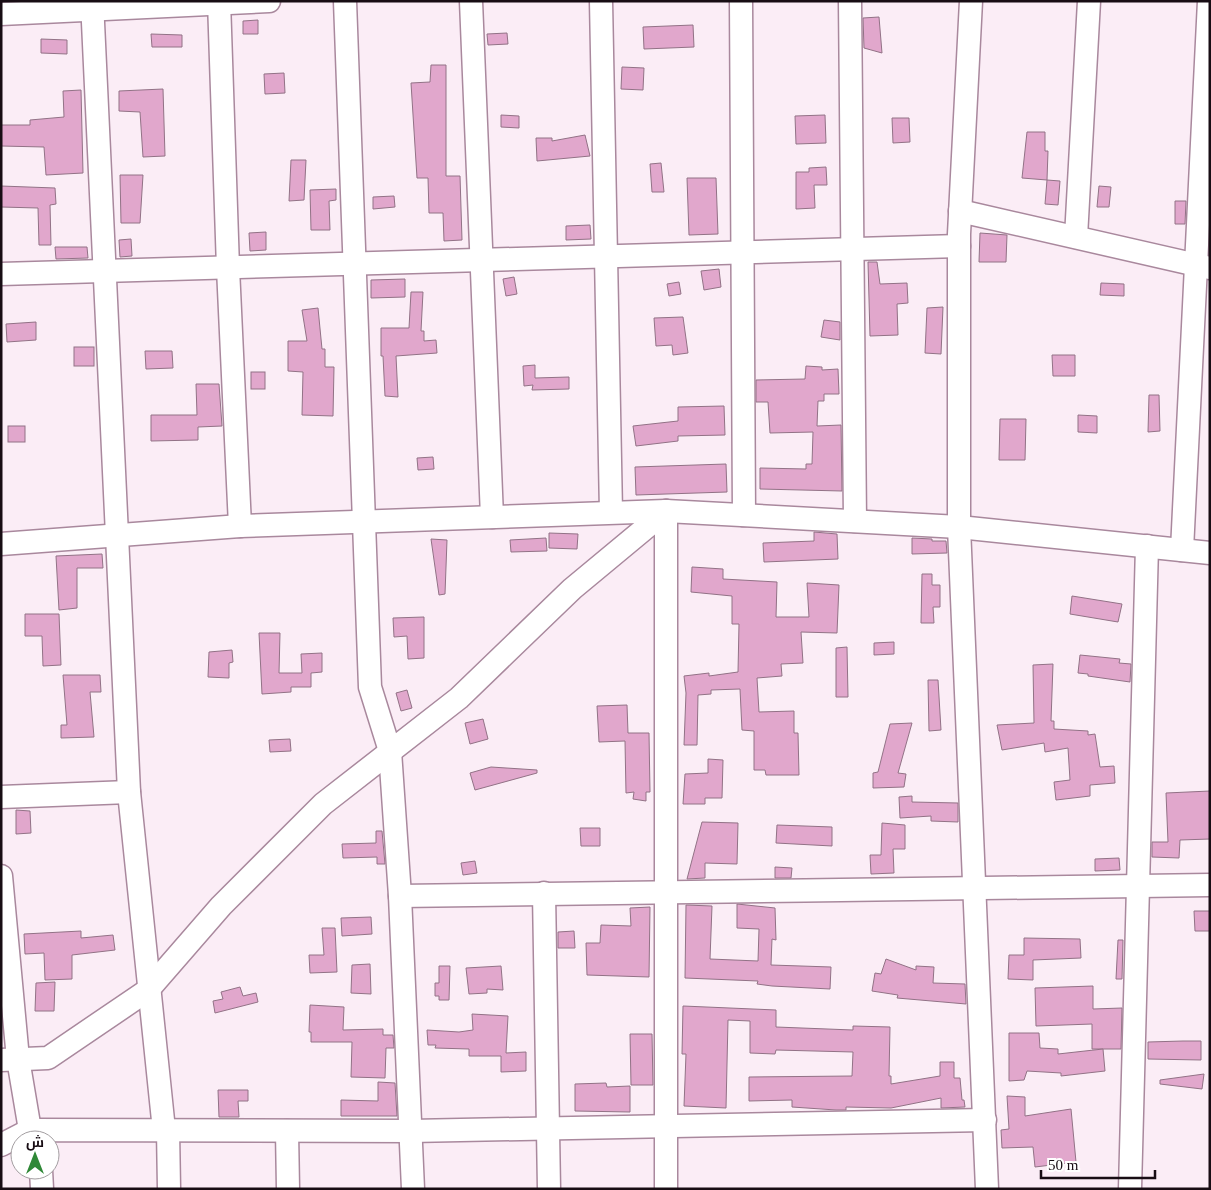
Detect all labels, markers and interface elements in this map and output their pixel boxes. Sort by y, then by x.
north arrow [10,1130,60,1180]
text: ش [26,1134,44,1151]
scale bar [1041,1148,1155,1180]
text: 50 m [1048,1157,1079,1173]

